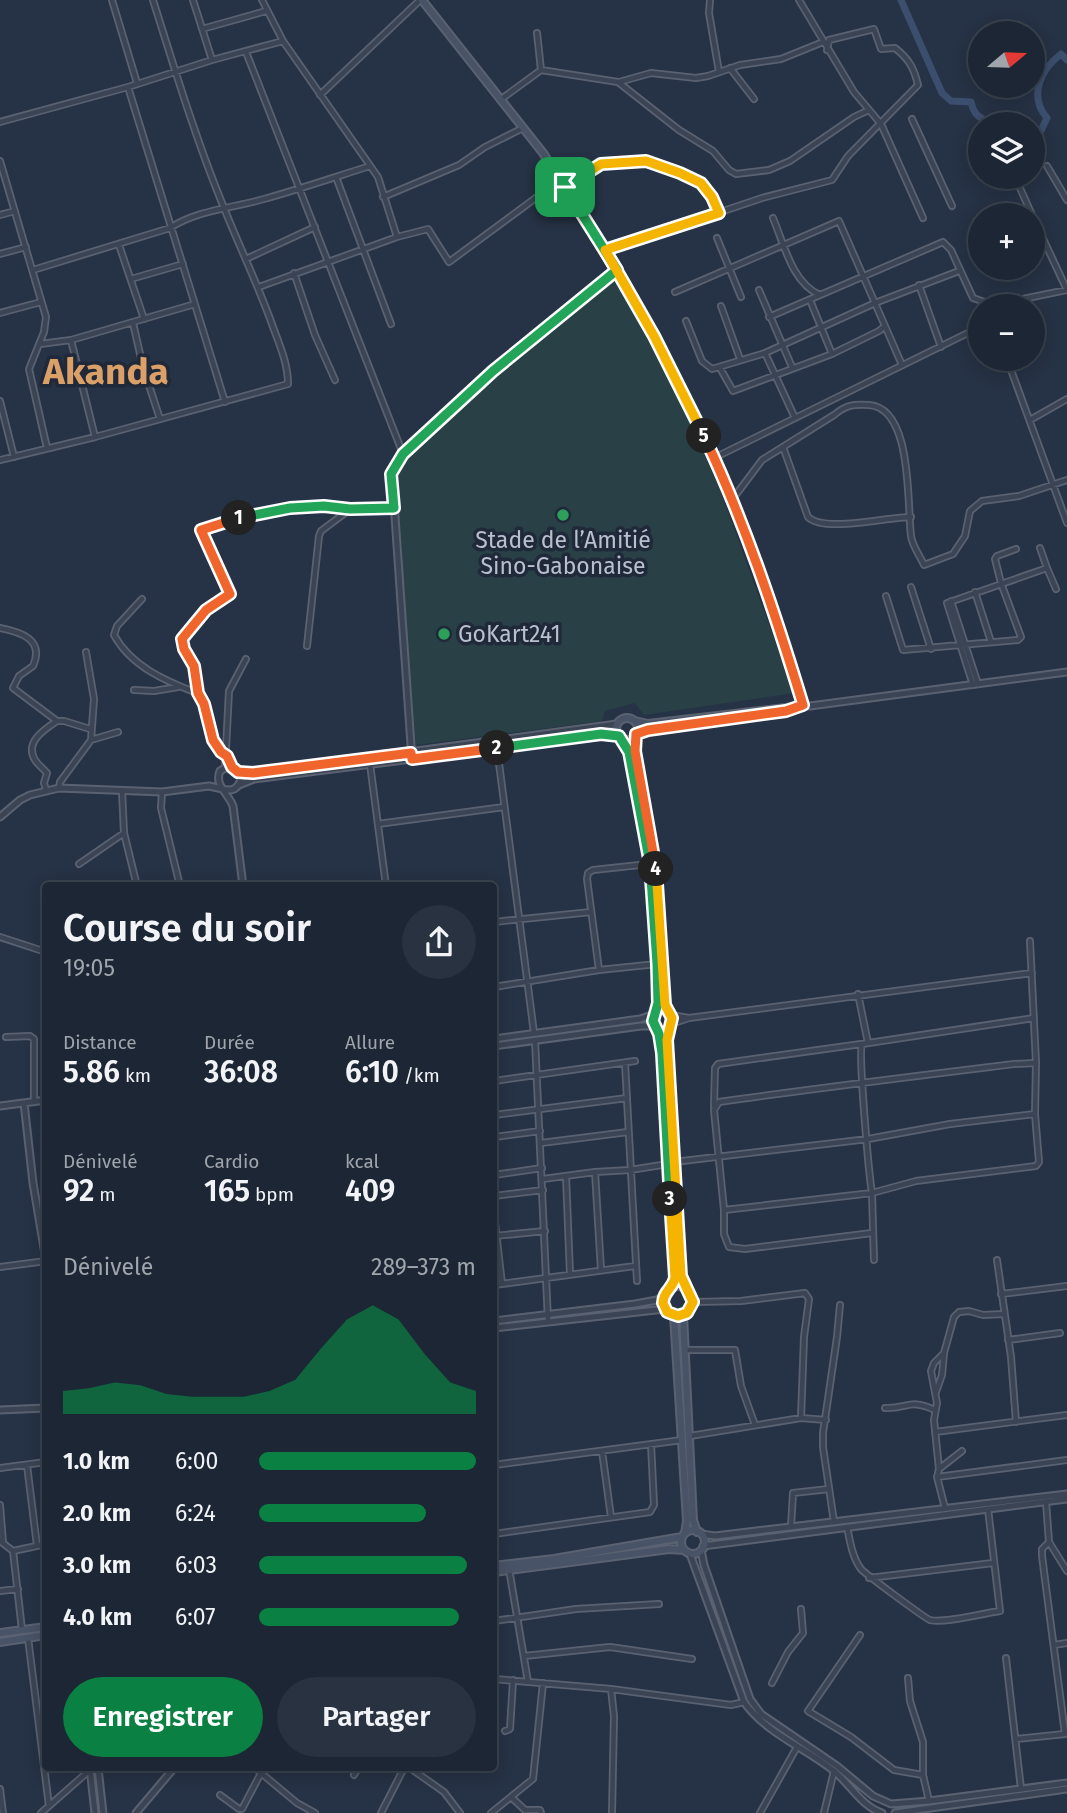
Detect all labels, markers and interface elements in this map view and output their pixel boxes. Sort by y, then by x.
north arrow [968,21,1045,98]
map controls [968,21,1045,371]
button: layers [968,112,1045,189]
pin [535,157,595,217]
icon: arrive [546,168,584,206]
button: + [968,203,1045,280]
button: − [968,294,1045,371]
district label: Akanda [42,349,169,394]
pin: 5 [686,418,722,453]
text: 5 [698,424,709,447]
pin: 1 [222,500,256,536]
text: 1 [234,506,243,529]
marker: Stade de l’Amitié Sino-Gabonaise [555,507,571,523]
place label: Stade de l’Amitié Sino-Gabonaise [475,526,651,580]
place label: GoKart241 [458,620,561,648]
marker: GoKart241 [436,626,452,642]
pin: 2 [480,730,514,766]
text: 2 [492,736,501,759]
pin: 4 [638,852,674,886]
text: 4 [650,857,661,880]
text: Course du soir [63,905,311,951]
button: share [402,905,476,979]
text: 19:05 [63,954,115,982]
text: Distance [63,1031,137,1054]
text: Durée [204,1031,255,1054]
text: Allure [345,1031,395,1054]
text: 5.86 [63,1054,120,1090]
text: 36:08 [204,1054,278,1090]
text: 6:10 [345,1054,399,1090]
text: km [120,1064,151,1087]
text: /km [399,1064,440,1087]
text: Dénivelé [63,1150,138,1173]
text: Cardio [204,1150,259,1173]
text: kcal [345,1150,379,1173]
text: 92 [63,1173,94,1209]
text: 165 [204,1173,250,1209]
text: 409 [345,1173,395,1209]
pin: 3 [652,1182,688,1216]
text: m [94,1183,116,1206]
text: bpm [250,1183,294,1206]
text: 3 [665,1187,674,1210]
text: Dénivelé [63,1253,153,1281]
text: 289–373 m [371,1253,476,1281]
text: 1.0 km [63,1447,130,1475]
text: 6:00 [175,1447,218,1475]
text: 2.0 km [63,1499,131,1527]
text: 6:24 [175,1499,216,1527]
text: 3.0 km [63,1551,131,1579]
text: 6:03 [175,1551,217,1579]
text: 4.0 km [63,1603,132,1631]
text: 6:07 [175,1603,215,1631]
button: Enregistrer [63,1677,263,1757]
button: Partager [277,1677,476,1757]

